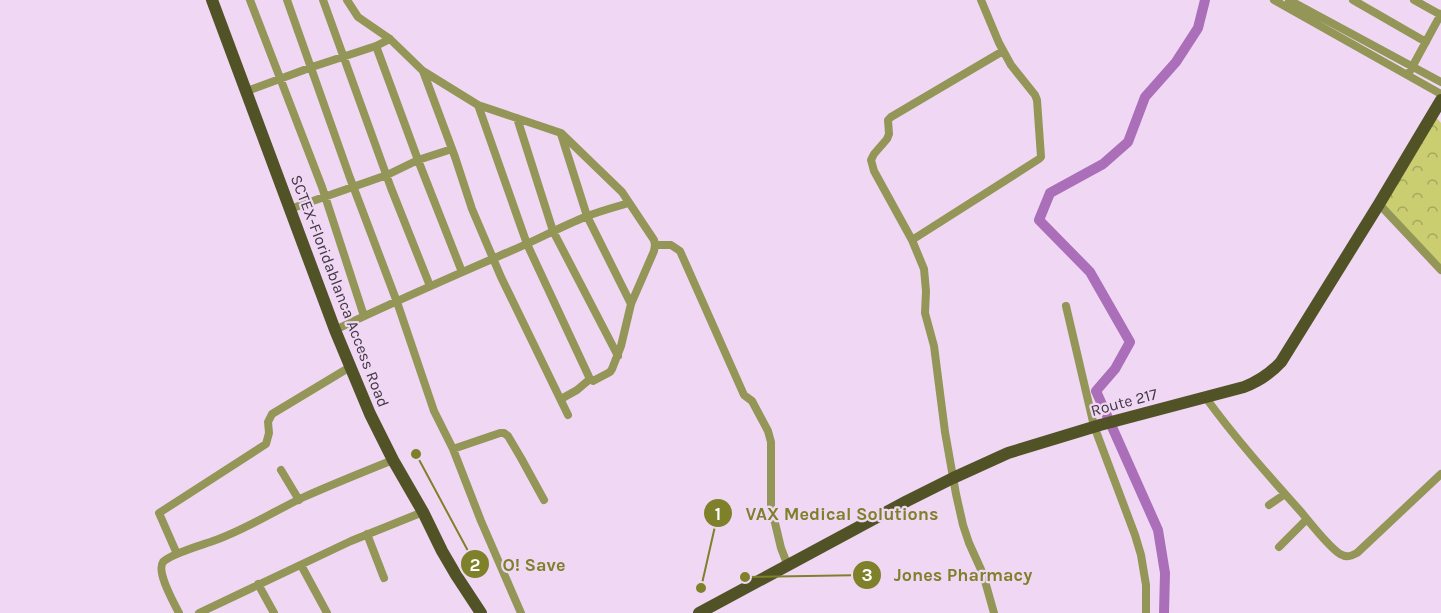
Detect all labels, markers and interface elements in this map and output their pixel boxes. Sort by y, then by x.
street label: SCTEX-Floridablanca Access Road [287,172,393,410]
street label: Route 217 [1089,384,1160,420]
callout: VAX Medical Solutions [703,495,950,531]
text: 1 [715,503,721,525]
text: VAX Medical Solutions [746,503,938,525]
callout: O! Save [460,546,577,582]
text: 2 [470,554,480,576]
text: O! Save [502,554,566,576]
callout: Jones Pharmacy [852,557,1044,593]
text: 3 [861,564,873,586]
text: Jones Pharmacy [894,564,1032,586]

